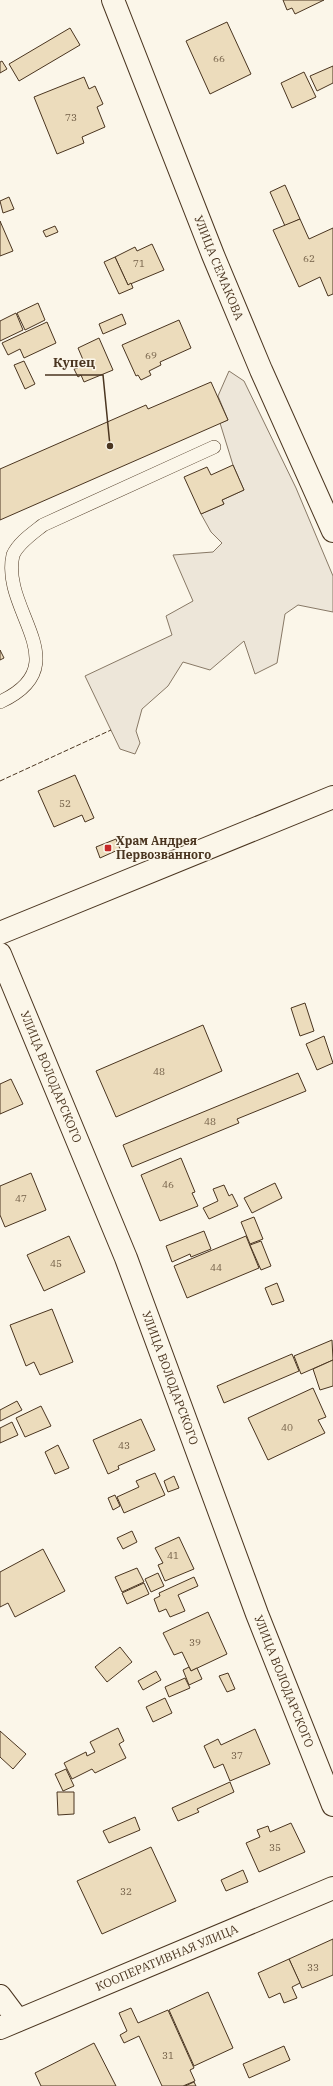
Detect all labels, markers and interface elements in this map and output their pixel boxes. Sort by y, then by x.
house number: 66 [213,52,225,65]
house number: 73 [65,111,77,124]
street label: УЛИЦА СЕМАКОВА [191,213,248,323]
house number: 62 [303,252,315,265]
house number: 71 [133,257,145,270]
house number: 69 [145,349,157,362]
callout: Купец [45,350,103,375]
text: Купец [53,354,95,371]
house number: 52 [59,797,71,810]
place label: Храм Андрея Первозванного [116,833,211,862]
marker: Храм Андрея Первозванного [103,843,113,853]
street label: УЛИЦА ВОЛОДАРСКОГО [17,1008,85,1145]
house number: 48 [153,1065,165,1078]
house number: 48 [204,1115,216,1128]
house number: 46 [162,1178,174,1191]
house number: 47 [15,1192,27,1205]
house number: 45 [50,1257,62,1270]
house number: 44 [210,1261,222,1274]
street label: УЛИЦА ВОЛОДАРСКОГО [139,1309,202,1447]
house number: 40 [281,1421,293,1434]
house number: 43 [118,1439,130,1452]
house number: 41 [167,1549,179,1562]
street label: УЛИЦА ВОЛОДАРСКОГО [251,1613,317,1750]
house number: 39 [189,1636,201,1649]
house number: 37 [231,1749,243,1762]
house number: 35 [269,1841,281,1854]
house number: 32 [120,1885,132,1898]
street label: КООПЕРАТИВНАЯ УЛИЦА [93,1921,241,1994]
house number: 33 [307,1961,319,1974]
house number: 31 [162,2049,174,2062]

